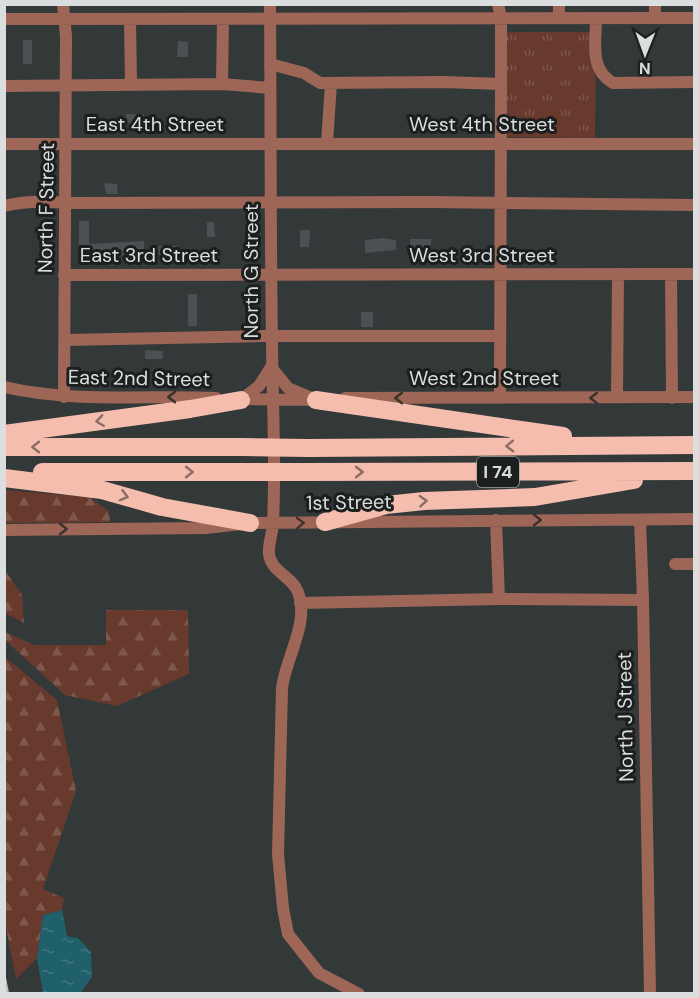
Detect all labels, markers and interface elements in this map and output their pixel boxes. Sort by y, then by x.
north arrow [615,24,675,84]
text: N [639,58,651,79]
street label: East 4th Street [86,111,224,137]
street label: West 4th Street [409,111,555,137]
street label: North F Street [32,142,60,273]
street label: North G Street [238,203,264,338]
street label: East 3rd Street [80,242,218,268]
street label: West 3rd Street [409,242,555,268]
street label: East 2nd Street [68,364,211,392]
street label: West 2nd Street [409,365,559,391]
one-way arrow [168,391,177,403]
one-way arrow [590,391,599,404]
one-way arrow [395,392,404,404]
one-way arrow [95,415,105,427]
one-way arrow [506,440,515,452]
one-way arrow [32,441,41,453]
road number: I 74 [477,457,519,487]
one-way arrow [184,466,193,478]
one-way arrow [355,466,364,478]
street label: 1st Street [306,488,392,516]
one-way arrow [119,489,129,502]
one-way arrow [418,495,427,508]
one-way arrow [532,514,541,526]
one-way arrow [295,517,304,529]
one-way arrow [58,523,67,535]
street label: North J Street [611,652,639,782]

